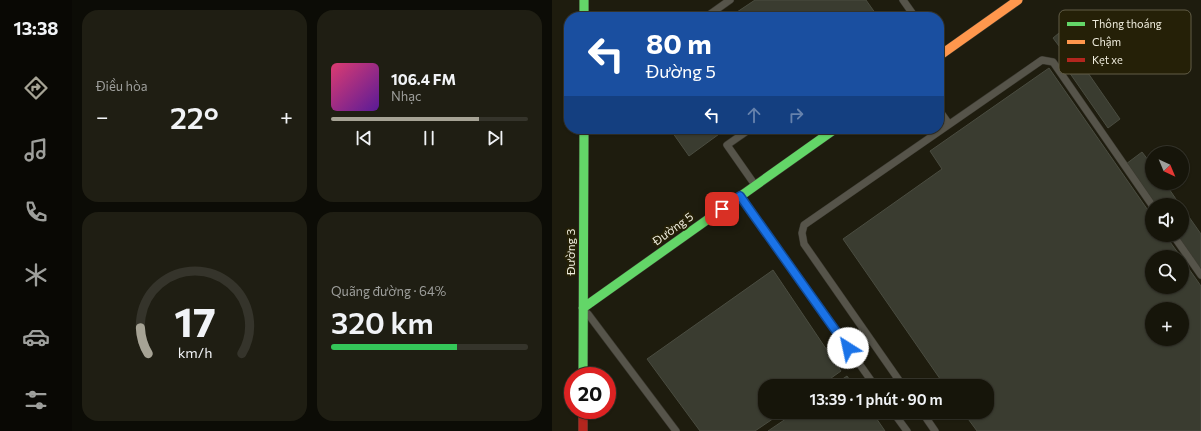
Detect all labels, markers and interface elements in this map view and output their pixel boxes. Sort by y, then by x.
legend [1059,10,1191,74]
text: 13:38 [13,17,59,39]
text: Thông thoáng [1092,17,1162,30]
text: 80 m [646,26,712,60]
icon: left [580,28,632,80]
text: Chậm [1092,35,1121,48]
text: Kẹt xe [1092,53,1123,66]
text: Đường 5 [646,60,716,82]
text: 106.4 FM [391,70,456,88]
icon: directions [22,74,50,102]
text: Điều hòa [96,78,148,94]
text: Nhạc [391,88,421,104]
text: 22° [170,98,219,135]
text: − [96,103,109,130]
text: + [280,103,293,130]
icon: left [701,104,723,126]
icon: ahead [743,104,765,126]
icon: right [785,104,807,126]
icon: previous [353,127,375,149]
icon: pause [418,127,440,149]
icon: next [484,127,506,149]
icon: music [22,136,50,164]
north arrow [1145,146,1189,190]
map controls [1145,146,1189,346]
pin [705,192,739,226]
icon: phone [22,198,50,226]
icon: arrive [711,198,733,220]
button: sound [1145,198,1189,242]
street label: Đường 5 [649,209,695,248]
street label: Đường 3 [563,229,577,276]
button: search [1145,250,1189,294]
icon: climate [22,261,50,289]
text: Quãng đường · 64% [331,283,446,299]
text: 17 [174,295,215,346]
button: + [1145,302,1189,346]
text: 320 km [331,303,434,340]
icon: car [22,323,50,351]
position arrow [827,327,869,369]
text: km/h [177,343,212,361]
speed limit sign: 20 [564,367,616,419]
icon: filters [22,386,50,414]
text: 13:39 · 1 phút · 90 m [809,390,943,408]

